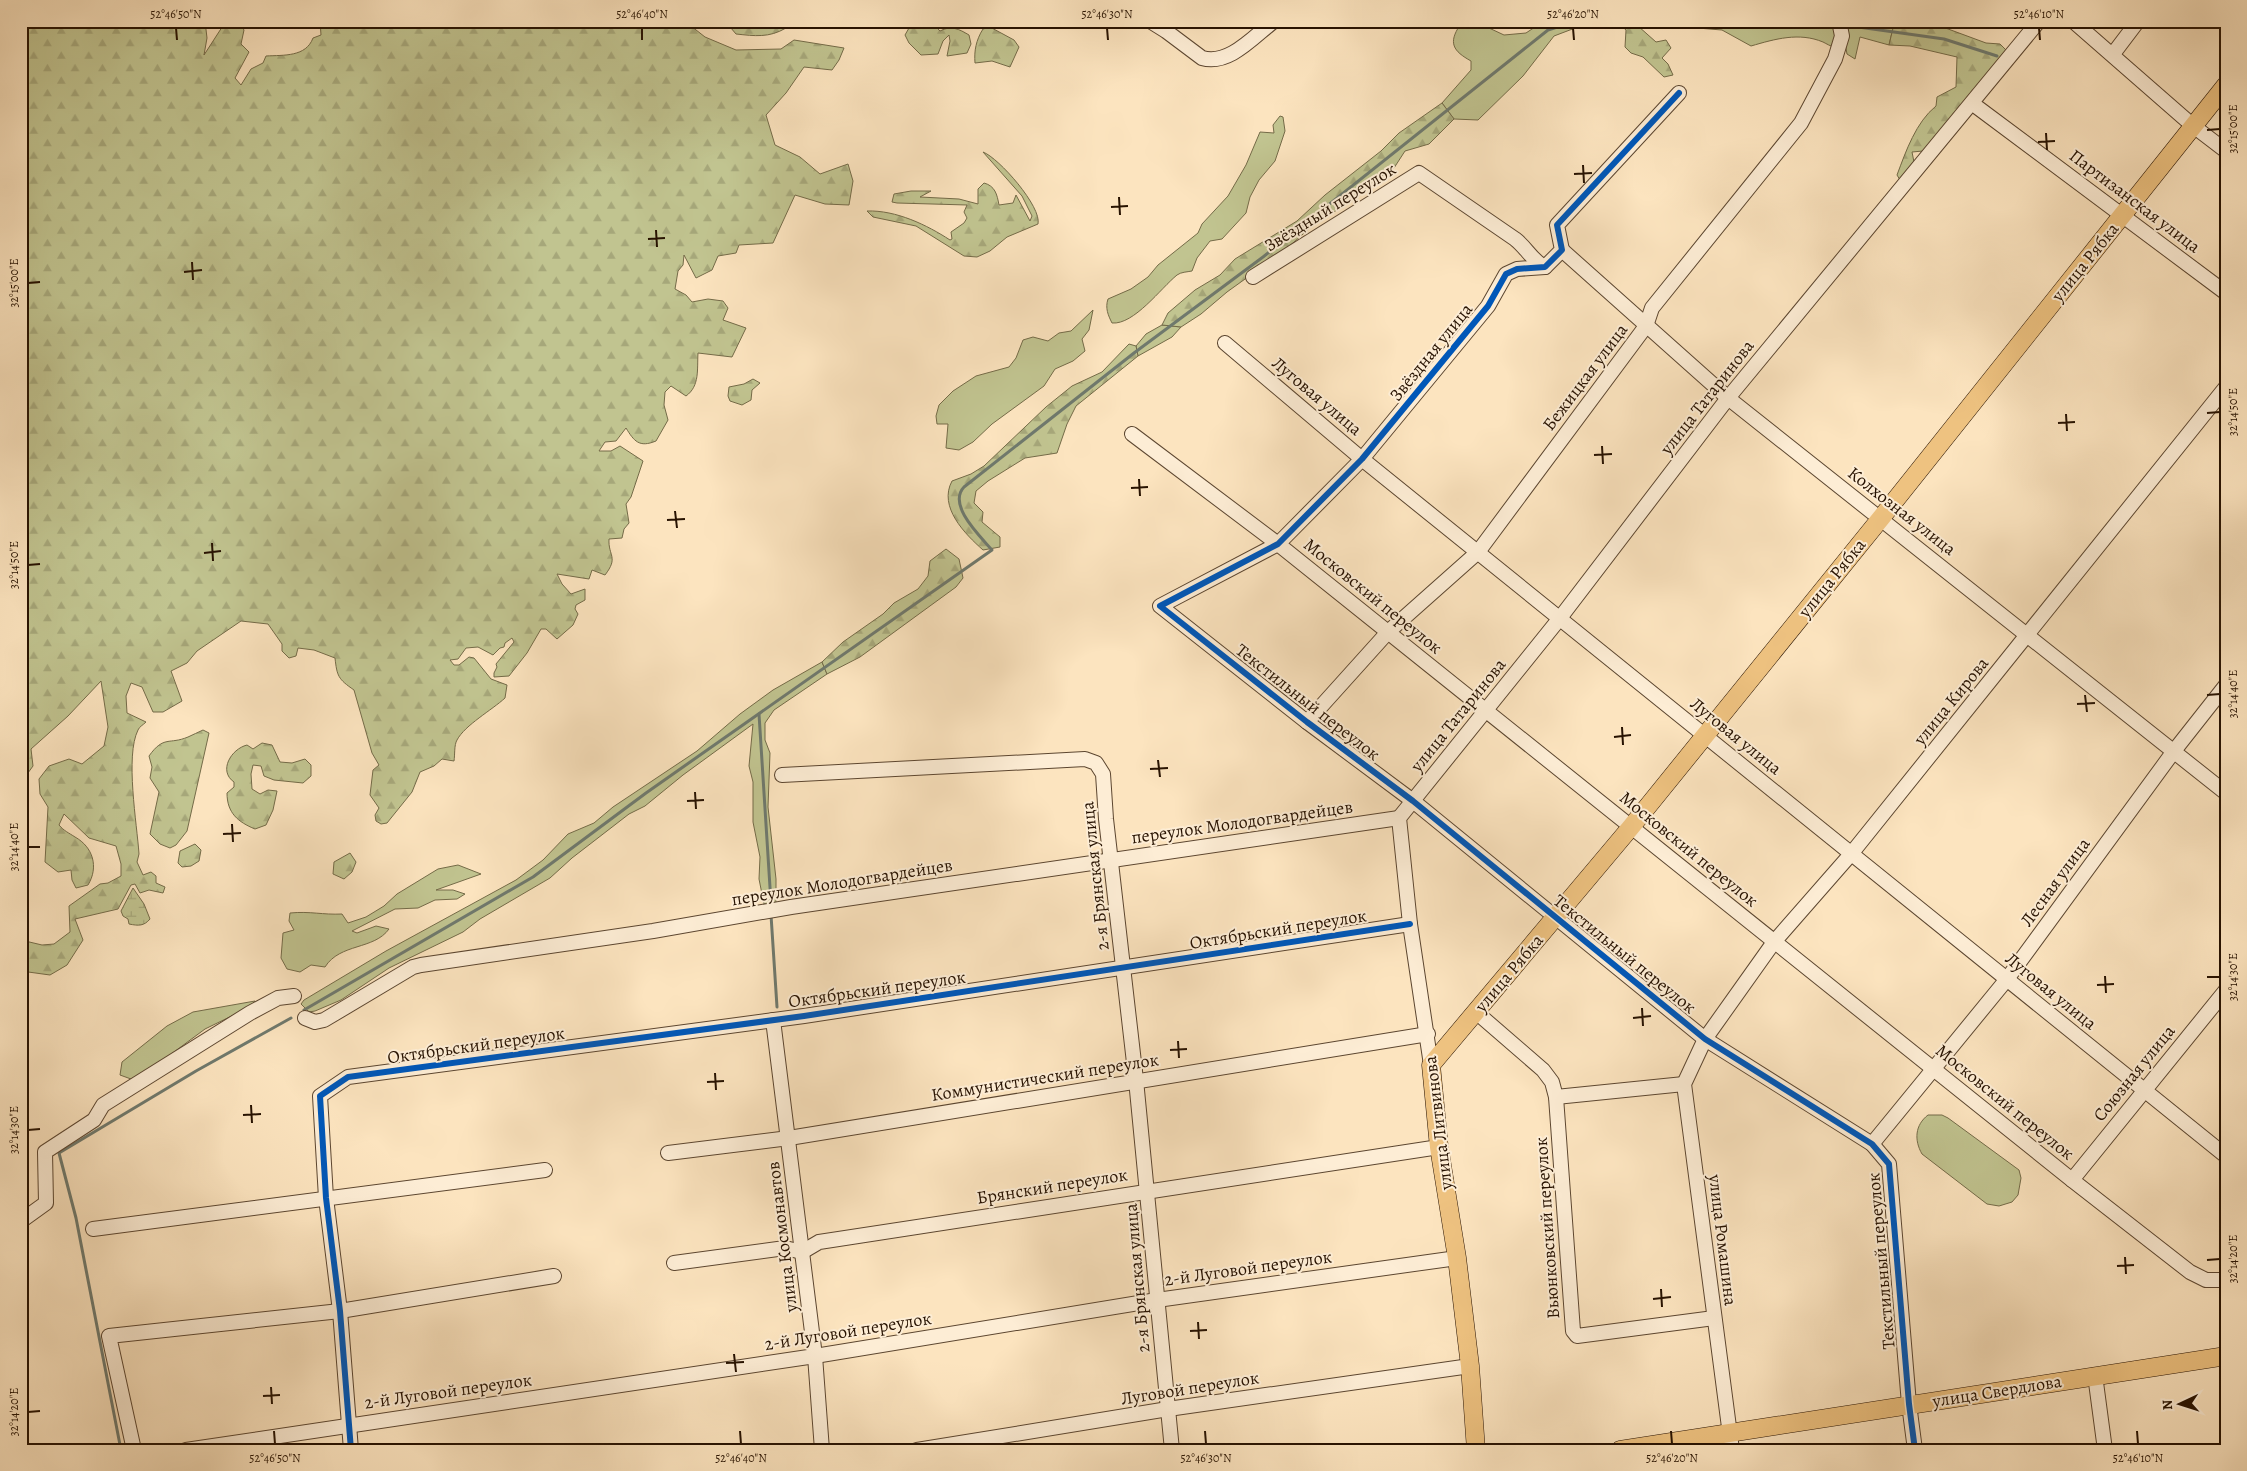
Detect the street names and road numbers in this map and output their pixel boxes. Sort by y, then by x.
street label: Партизанская улица [2064,144,2206,259]
street label: Звёздный переулок [1260,157,1400,257]
street label: улица Рябка [2045,217,2125,307]
street label: Звёздная улица [1384,297,1478,406]
street label: Бежицкая улица [1537,318,1634,435]
street label: улица Татаринова [1654,334,1760,460]
street label: Луговая улица [1267,351,1368,441]
street label: Колхозная улица [1843,461,1962,561]
street label: Московский переулок [1299,533,1447,659]
street label: улица Рябка [1792,533,1872,623]
street label: Текстильный переулок [1231,638,1385,766]
street label: улица Кирова [1907,651,1994,751]
street label: улица Татаринова [1404,653,1512,778]
street label: Луговая улица [1685,692,1787,781]
street label: Московский переулок [1615,786,1763,912]
street label: переулок Молодогвардейцев [1130,795,1354,849]
street label: 2-я Брянская улица [1075,800,1115,952]
street label: Лесная улица [2015,832,2096,931]
street label: переулок Молодогвардейцев [730,853,954,911]
street label: Текстильный переулок [1549,889,1701,1019]
street label: Октябрьский переулок [1188,903,1368,955]
street label: улица Рябка [1469,928,1549,1018]
street label: Луговая улица [2000,947,2102,1036]
street label: Октябрьский переулок [787,965,967,1013]
street label: Союзная улица [2088,1019,2181,1126]
street label: Октябрьский переулок [386,1021,566,1069]
street label: Московский переулок [1931,1039,2079,1165]
street label: Коммунистический переулок [930,1047,1160,1107]
street label: улица Литвинова [1418,1054,1458,1193]
street label: Вьюнковский переулок [1529,1136,1565,1320]
street label: улица Космонавтов [761,1160,803,1315]
street label: Брянский переулок [975,1162,1129,1210]
street label: улица Ромашина [1703,1172,1743,1308]
street label: Текстильный переулок [1861,1172,1901,1350]
street label: 2-я Брянская улица [1118,1202,1155,1354]
street label: 2-й Луговой переулок [1163,1244,1333,1292]
street label: 2-й Луговой переулок [763,1306,933,1356]
street label: Луговой переулок [1119,1365,1261,1411]
street label: 2-й Луговой переулок [363,1367,533,1415]
street label: улица Свердлова [1930,1369,2064,1413]

